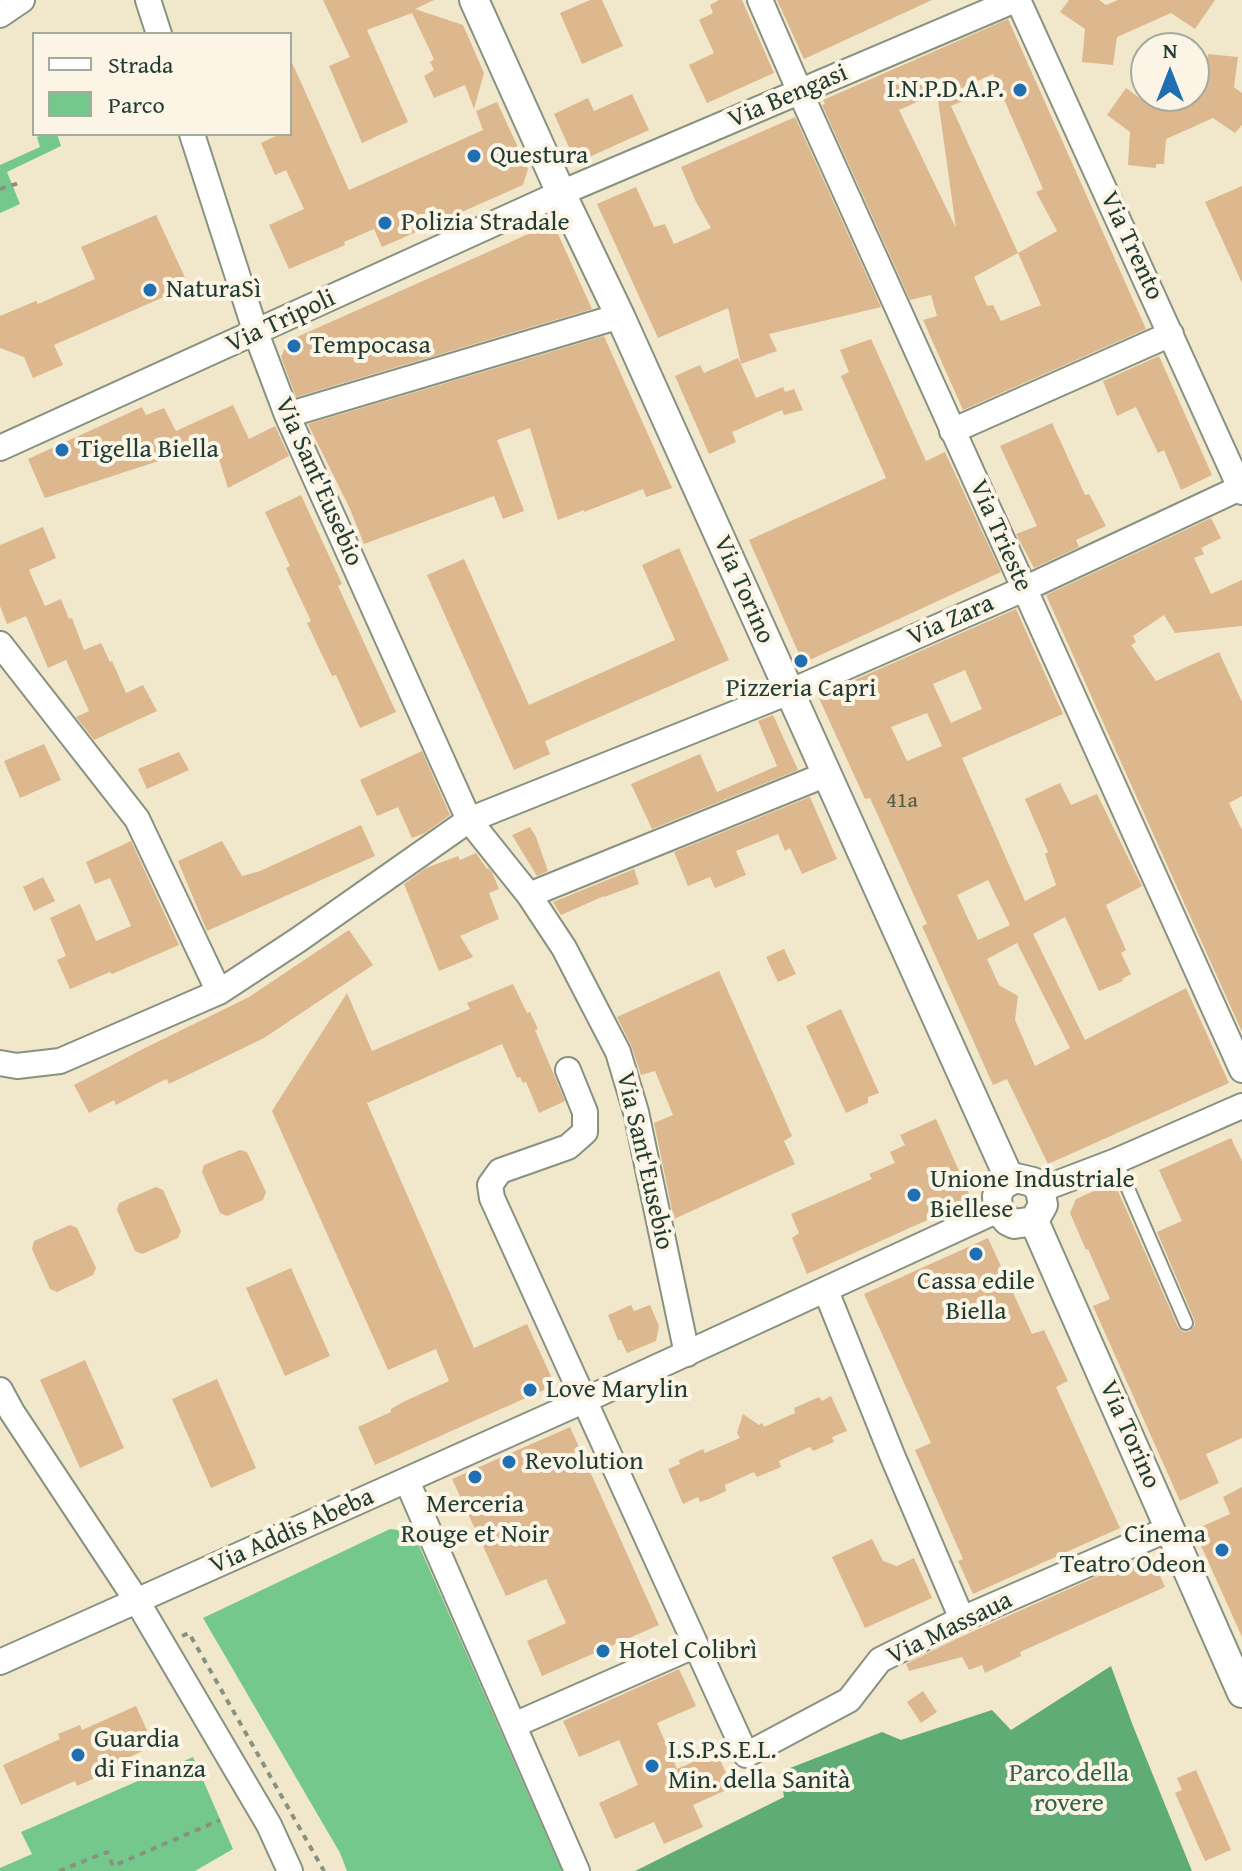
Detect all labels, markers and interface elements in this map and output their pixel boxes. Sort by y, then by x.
legend [32,32,292,136]
north arrow [1130,32,1210,112]
text: N [1163,34,1177,66]
text: Strada [108,47,173,82]
street label: Via Bengasi [724,58,852,136]
place label: I.N.P.D.A.P. [887,74,1004,106]
marker: I.N.P.D.A.P. [1011,81,1029,99]
text: Parco [108,87,165,122]
place label: Questura [490,140,588,172]
marker: Questura [465,147,483,165]
street label: Via Trento [1092,187,1170,305]
place label: Polizia Stradale [401,207,570,239]
marker: Polizia Stradale [376,214,394,232]
place label: NaturaSì [166,274,261,306]
marker: NaturaSì [141,281,159,299]
street label: Via Tripoli [221,283,341,361]
place label: Tempocasa [310,330,431,362]
marker: Tempocasa [285,337,303,355]
street label: Via Sant'Eusebio [267,393,369,571]
place label: Tigella Biella [78,434,219,466]
marker: Tigella Biella [53,441,71,459]
street label: Via Trieste [962,475,1038,597]
street label: Via Torino [705,531,781,649]
street label: Via Zara [903,588,999,654]
marker: Pizzeria Capri [792,652,810,670]
place label: Pizzeria Capri [726,673,876,705]
house number: 41a [886,788,918,814]
street label: Via Sant'Eusebio [608,1069,680,1253]
place label: Unione Industriale Biellese [930,1164,1135,1226]
marker: Unione Industriale Biellese [905,1186,923,1204]
marker: Cassa edile Biella [967,1245,985,1263]
place label: Cassa edile Biella [917,1266,1035,1328]
place label: Love Marylin [546,1374,688,1406]
street label: Via Torino [1091,1376,1167,1494]
marker: Love Marylin [521,1381,539,1399]
place label: Revolution [525,1446,644,1478]
marker: Revolution [500,1453,518,1471]
marker: Merceria Rouge et Noir [466,1468,484,1486]
street label: Via Addis Abeba [205,1482,379,1582]
place label: Merceria Rouge et Noir [401,1489,549,1550]
place label: Cinema Teatro Odeon [1060,1519,1206,1580]
marker: Cinema Teatro Odeon [1213,1541,1231,1559]
street label: Via Massaua [882,1585,1018,1673]
place label: Hotel Colibrì [619,1635,757,1667]
marker: Hotel Colibrì [594,1642,612,1660]
place label: Guardia di Finanza [94,1724,206,1786]
place label: I.S.P.S.E.L. Min. della Sanità [668,1735,850,1796]
marker: Guardia di Finanza [69,1746,87,1764]
marker: I.S.P.S.E.L. Min. della Sanità [643,1757,661,1775]
park label: Parco della rovere [1009,1758,1129,1820]

